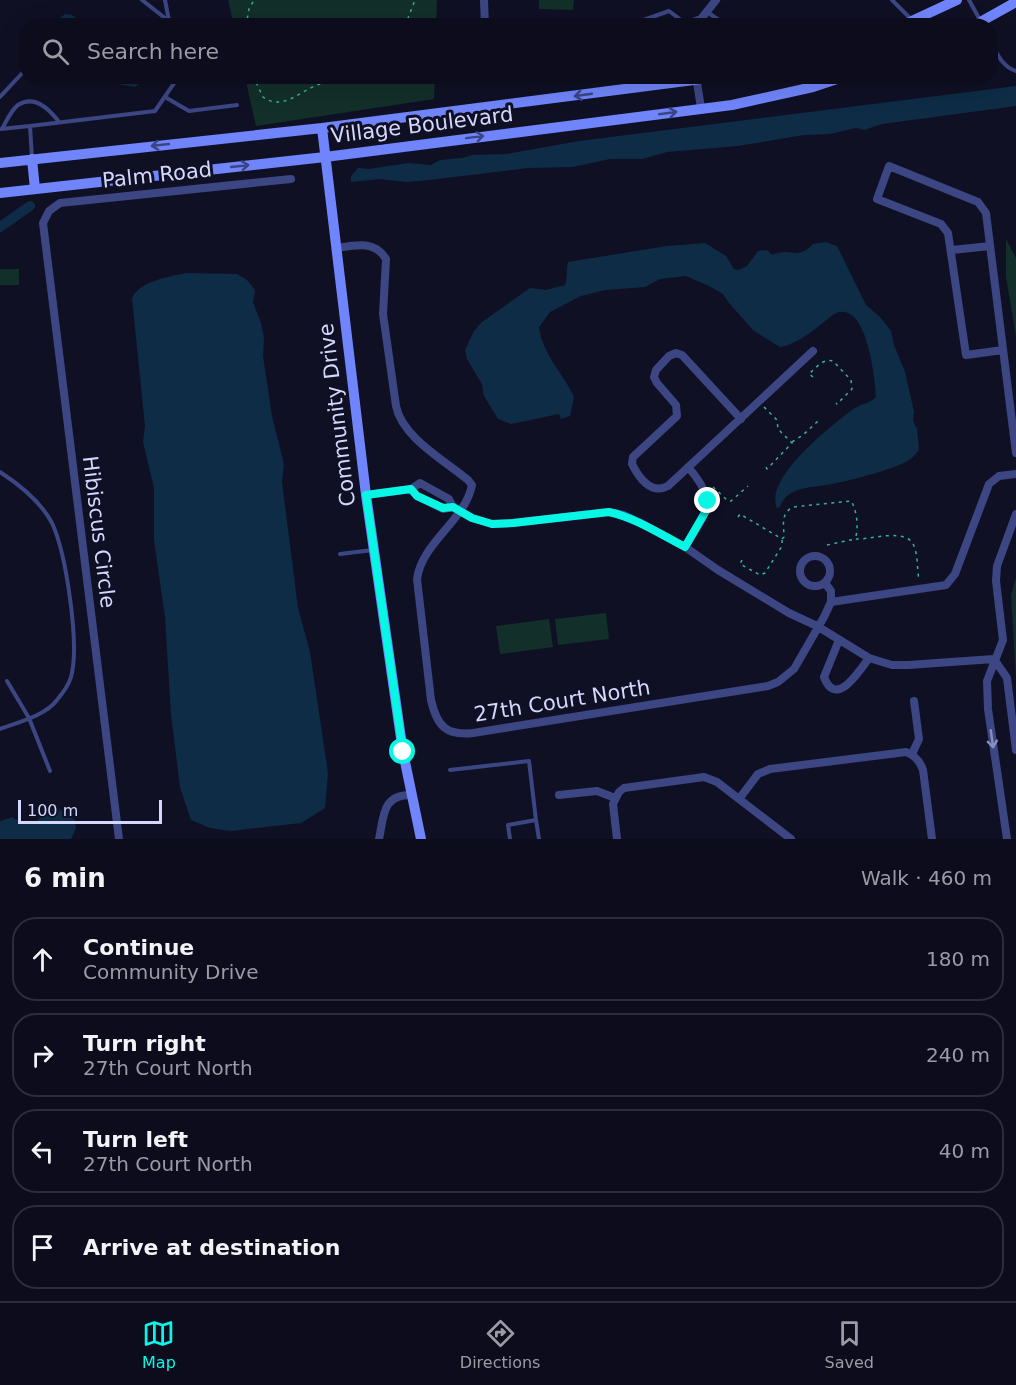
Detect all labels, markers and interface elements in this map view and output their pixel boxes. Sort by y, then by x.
search box [18,18,998,84]
icon: search [39,35,72,68]
text: Search here [87,39,219,64]
one-way arrow [574,89,594,100]
street label: Village Boulevard [330,102,514,148]
one-way arrow [658,107,678,118]
one-way arrow [464,132,484,143]
one-way arrow [151,140,171,151]
street label: Palm Road [101,157,213,193]
one-way arrow [229,160,249,171]
street label: Community Drive [314,322,360,508]
street label: Hibiscus Circle [78,455,120,609]
route end [694,487,720,513]
street label: 27th Court North [472,675,652,727]
one-way arrow [987,729,998,749]
route start [389,738,415,764]
scale bar [18,797,162,824]
text: 100 m [27,801,78,820]
text: 6 min [24,863,106,893]
text: Walk · 460 m [861,866,992,890]
text: Continue [83,935,194,960]
icon: ahead [26,943,59,976]
text: 180 m [926,947,990,971]
text: Community Drive [83,960,258,984]
text: Turn right [83,1031,206,1056]
icon: right [26,1039,59,1072]
text: 240 m [926,1043,990,1067]
text: 27th Court North [83,1056,253,1080]
text: Turn left [83,1127,188,1152]
icon: left [26,1135,59,1168]
text: 40 m [939,1139,990,1163]
text: 27th Court North [83,1152,253,1176]
icon: arrive [26,1231,59,1264]
text: Arrive at destination [83,1235,340,1260]
tab: Map [142,1317,176,1372]
tab: Directions [460,1317,540,1372]
tab: Saved [825,1317,874,1372]

